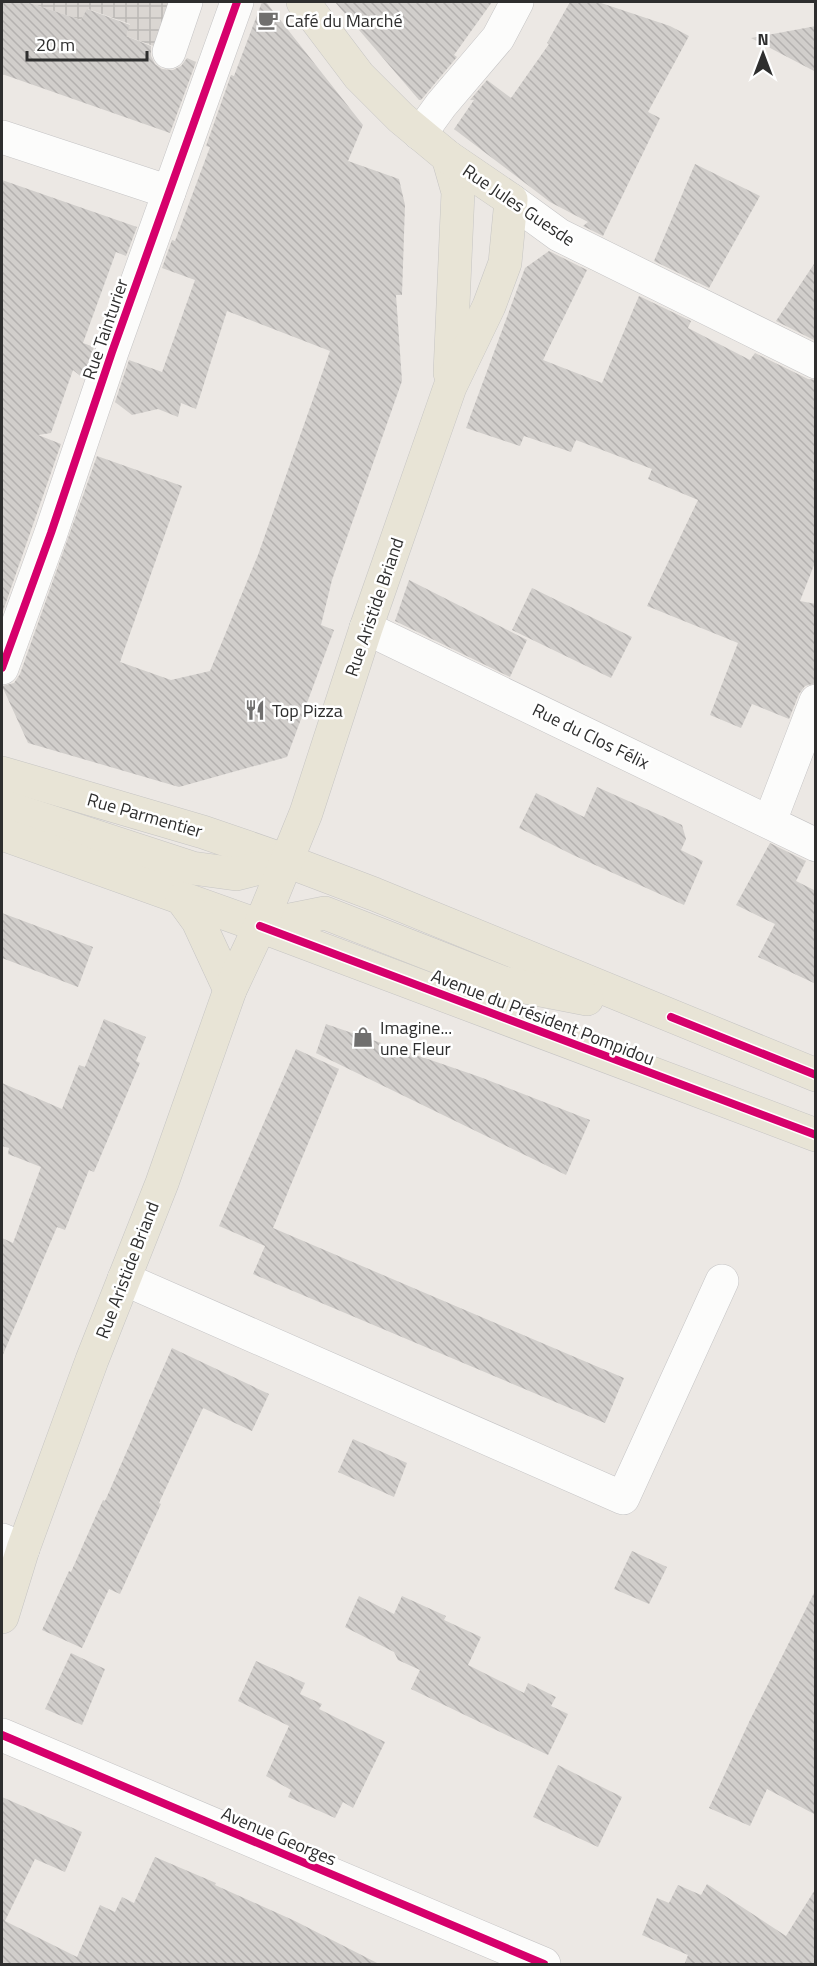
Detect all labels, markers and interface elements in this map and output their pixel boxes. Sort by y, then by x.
place label: Café du Marché [285,7,403,34]
cafe icon: Café du Marché [256,8,280,32]
scale bar [27,24,147,62]
north arrow [733,24,793,84]
text: N [757,27,769,51]
text: 20 m [36,31,75,58]
street label: Rue Jules Guesde [457,157,581,253]
street label: Rue Tainturier [75,275,135,383]
street label: Rue Aristide Briand [338,534,410,680]
street label: Rue du Clos Félix [528,696,654,776]
place label: Top Pizza [272,697,343,724]
restaurant icon: Top Pizza [243,698,267,722]
street label: Rue Parmentier [84,786,206,844]
street label: Avenue du Président Pompidou [427,962,659,1072]
place label: Imagine... une Fleur [380,1014,452,1062]
shop icon: Imagine... une Fleur [351,1025,375,1049]
street label: Rue Aristide Briand [88,1197,166,1343]
street label: Avenue Georges [217,1800,341,1872]

